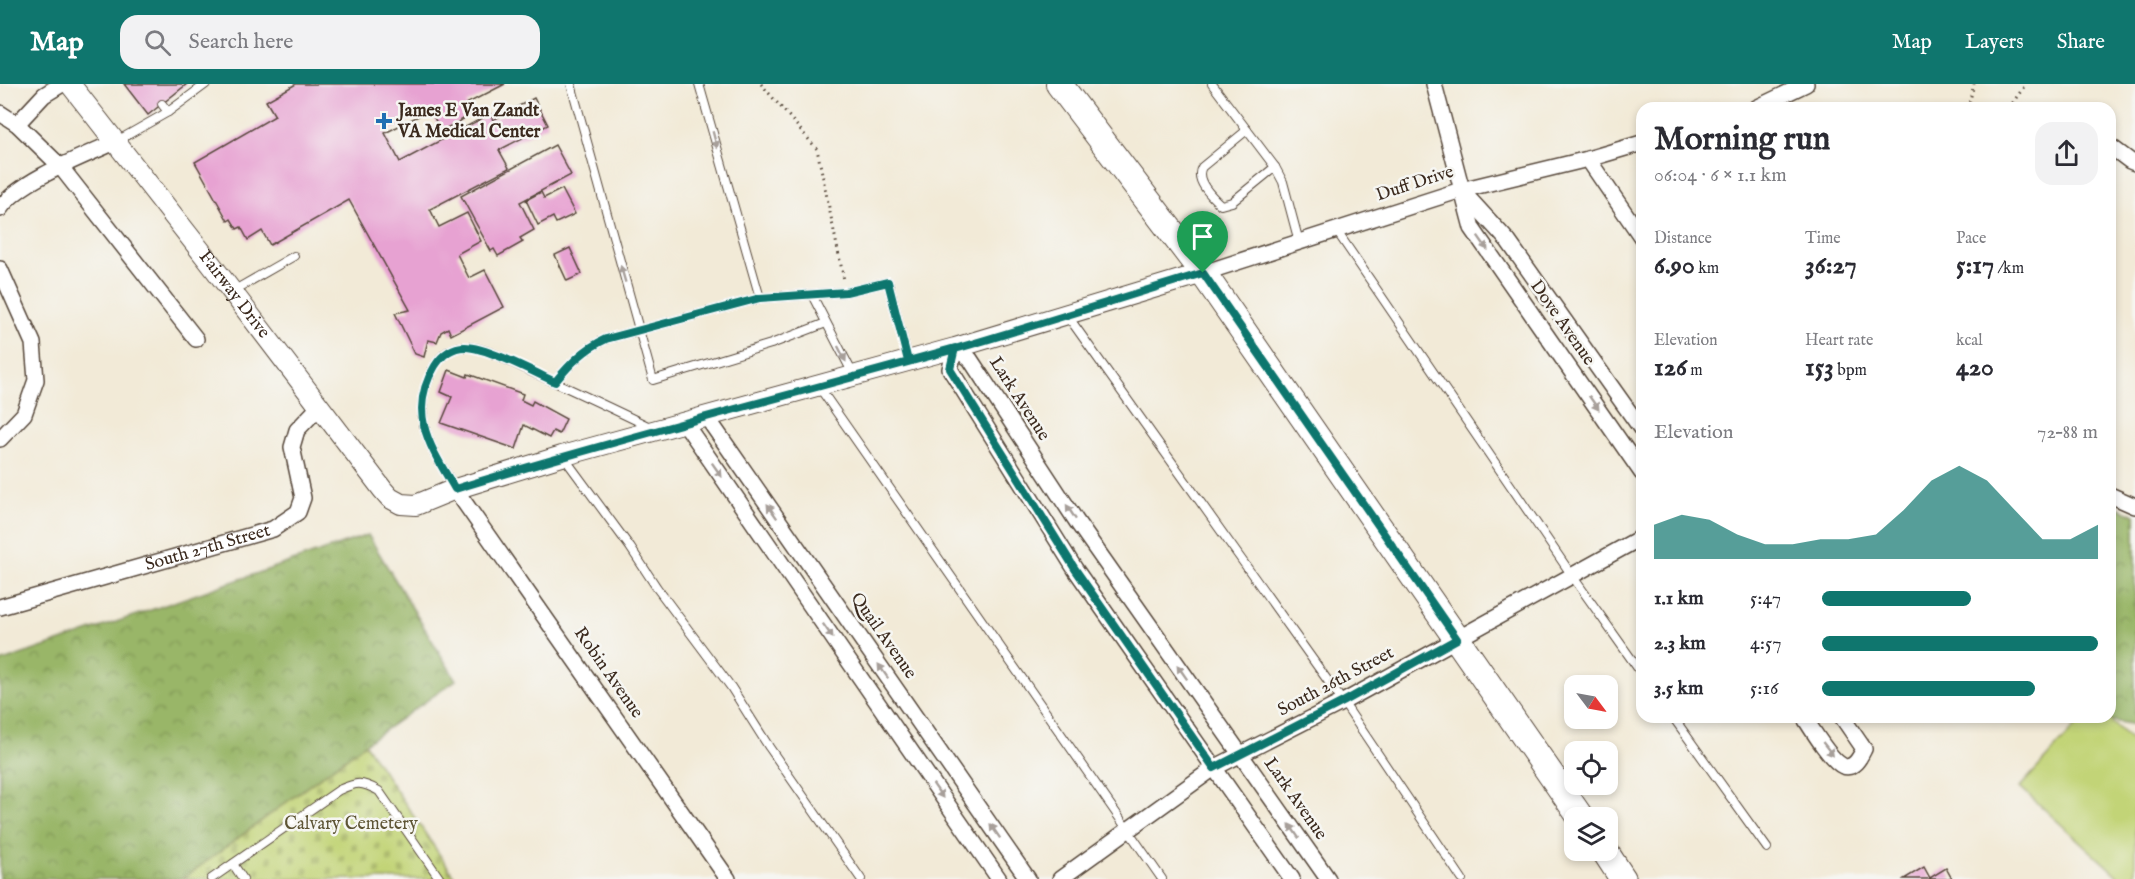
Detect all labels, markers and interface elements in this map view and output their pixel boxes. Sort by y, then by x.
search box [120,15,540,69]
text: Map [30,25,84,60]
icon: search [141,26,174,59]
text: Search here [189,28,293,56]
text: Map [1892,29,1932,56]
text: Layers [1965,29,2024,56]
text: Share [2057,29,2105,56]
place label: James E Van Zandt VA Medical Center [396,100,541,144]
marker: James E Van Zandt VA Medical Center [375,112,393,130]
text: Morning run [1654,119,1830,161]
button: share [2035,122,2098,185]
one-way arrow [710,131,720,150]
street label: Duff Drive [1373,161,1457,207]
text: 06:04 · 6 × 1.1 km [1654,163,1787,188]
pin [1177,211,1228,273]
icon: arrive [1186,220,1219,253]
text: Distance [1654,229,1712,249]
text: Time [1805,229,1841,249]
text: Pace [1956,229,1986,249]
one-way arrow [1477,235,1488,251]
street label: Fairway Drive [193,246,275,343]
text: 6.90 [1654,249,1695,282]
text: 36:27 [1805,249,1857,282]
text: 5:17 [1956,249,1994,282]
text: km [1695,259,1719,279]
text: /km [1994,259,2024,279]
one-way arrow [618,264,628,283]
street label: Dove Avenue [1524,276,1600,370]
text: Elevation [1654,331,1717,351]
text: Heart rate [1805,331,1873,351]
text: kcal [1956,331,1983,351]
one-way arrow [837,345,847,363]
text: 126 [1654,351,1687,384]
text: 153 [1805,351,1834,384]
text: 420 [1956,351,1994,384]
street label: Lark Avenue [983,353,1055,445]
text: m [1687,361,1703,381]
text: bpm [1834,361,1867,381]
one-way arrow [1588,395,1600,411]
text: Elevation [1654,420,1733,445]
text: 72–88 m [2037,420,2098,445]
one-way arrow [711,462,723,478]
one-way arrow [766,503,778,519]
one-way arrow [1065,504,1076,520]
street label: South 27th Street [142,519,273,576]
text: 1.1 km [1654,586,1704,611]
text: 5:47 [1750,586,1781,611]
street label: Quail Avenue [845,588,921,684]
one-way arrow [822,622,834,638]
street label: Robin Avenue [568,623,648,723]
text: 2.3 km [1654,631,1706,656]
text: 4:57 [1750,631,1782,656]
street label: South 26th Street [1274,642,1398,722]
one-way arrow [878,663,889,679]
one-way arrow [1176,664,1188,680]
north arrow [1564,675,1618,729]
map controls [1564,675,1618,861]
text: 3.5 km [1654,676,1704,701]
text: 5:16 [1750,676,1778,701]
button: locate [1564,741,1618,795]
one-way arrow [1821,742,1833,757]
street label: Lark Avenue [1258,753,1332,845]
one-way arrow [933,783,944,800]
button: layers [1564,807,1618,861]
park label: Calvary Cemetery [284,813,418,836]
one-way arrow [990,823,1001,839]
one-way arrow [1288,824,1300,840]

